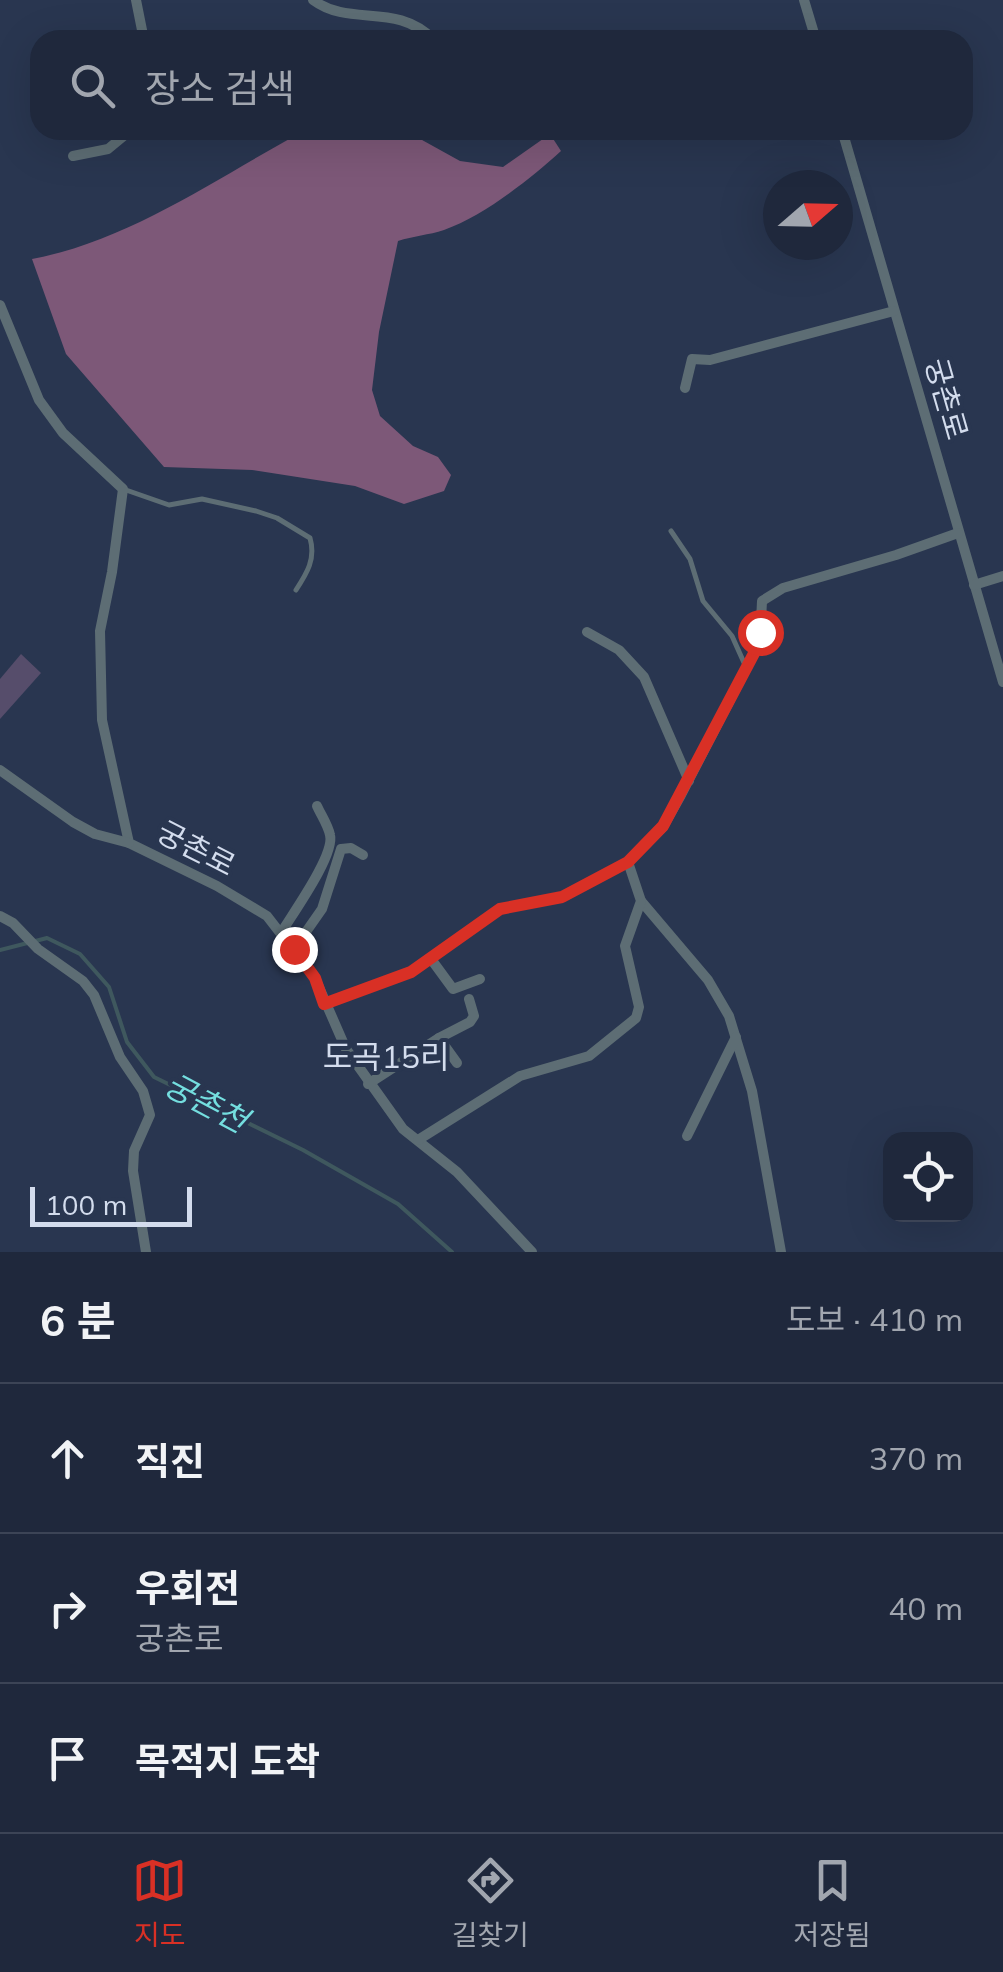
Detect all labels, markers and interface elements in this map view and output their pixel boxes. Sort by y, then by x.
search box [30,30,973,140]
icon: search [65,58,120,113]
text: 장소 검색 [145,64,295,112]
north arrow [763,170,853,260]
street label: 궁촌로 [917,354,977,444]
route start [738,610,784,656]
street label: 궁촌로 [151,812,242,884]
route end [272,927,318,973]
district label: 도곡15리 [323,1036,449,1076]
water label: 궁촌천 [158,1064,258,1142]
map controls [883,1132,973,1222]
button: locate [883,1132,973,1222]
scale bar [30,1182,192,1226]
text: 100 m [45,1187,127,1222]
text: 6 분 [40,1294,115,1347]
text: 도보 · 410 m [786,1299,963,1339]
icon: ahead [40,1431,95,1486]
text: 직진 [135,1437,205,1485]
text: 370 m [869,1438,963,1478]
text: 우회전 [135,1564,240,1612]
icon: right [40,1581,95,1636]
text: 40 m [888,1588,963,1628]
text: 궁촌로 [135,1618,223,1658]
icon: arrive [40,1731,95,1786]
text: 목적지 도착 [135,1737,320,1785]
tab: 지도 [132,1853,187,1953]
tab: 길찾기 [452,1853,529,1953]
tab: 저장됨 [793,1853,871,1953]

